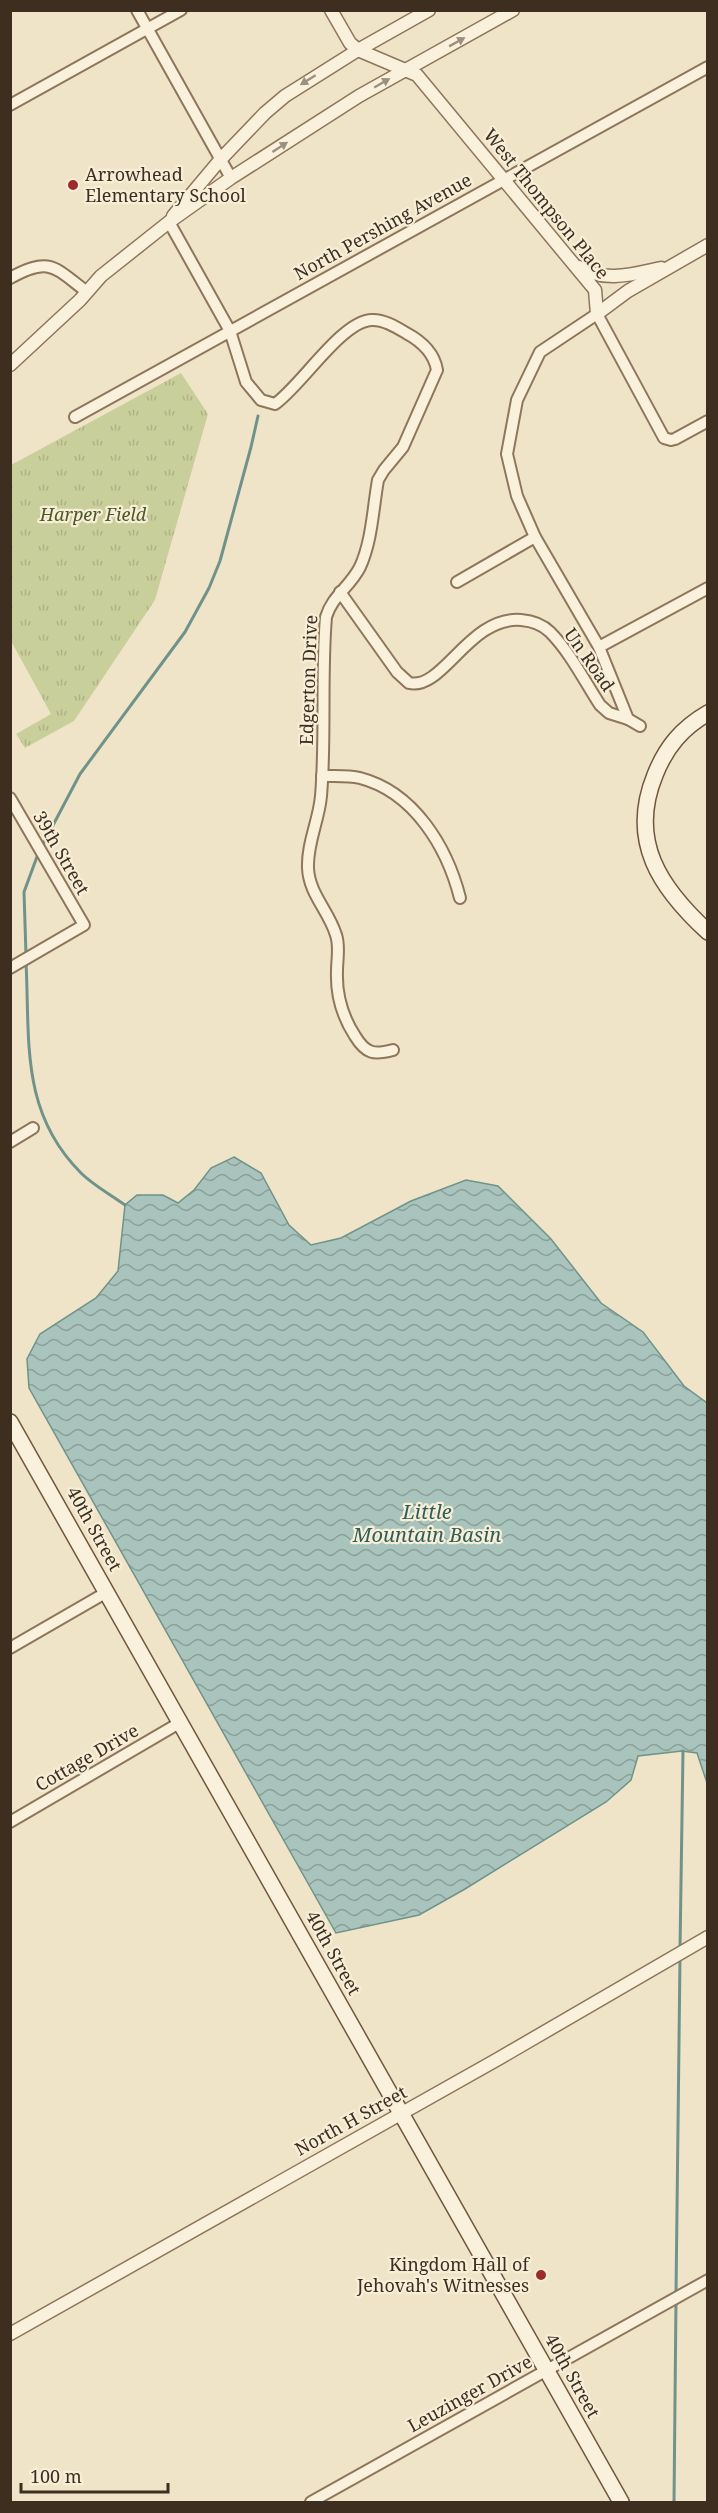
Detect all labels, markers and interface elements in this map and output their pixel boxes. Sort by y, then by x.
one-way arrow [448,37,465,47]
one-way arrow [300,75,316,86]
one-way arrow [374,78,391,88]
street label: West Thompson Place [479,123,615,284]
one-way arrow [272,141,289,152]
place label: Arrowhead Elementary School [85,162,246,207]
street label: North Pershing Avenue [289,167,476,285]
marker: Arrowhead Elementary School [66,178,80,192]
park label: Harper Field [39,502,147,526]
street label: Edgerton Drive [294,614,322,746]
street label: Un Road [559,623,620,696]
street label: 39th Street [28,806,95,899]
street label: 40th Street [62,1482,128,1575]
water label: Little Mountain Basin [352,1498,501,1548]
street label: Cottage Drive [30,1718,143,1796]
street label: 40th Street [301,1906,367,1999]
street label: North H Street [290,2080,411,2161]
place label: Kingdom Hall of Jehovah's Witnesses [356,2252,530,2297]
marker: Kingdom Hall of Jehovah's Witnesses [534,2268,548,2282]
street label: 40th Street [540,2329,606,2422]
street label: Leuzinger Drive [403,2349,536,2437]
scale bar [21,2456,168,2494]
text: 100 m [30,2464,82,2488]

